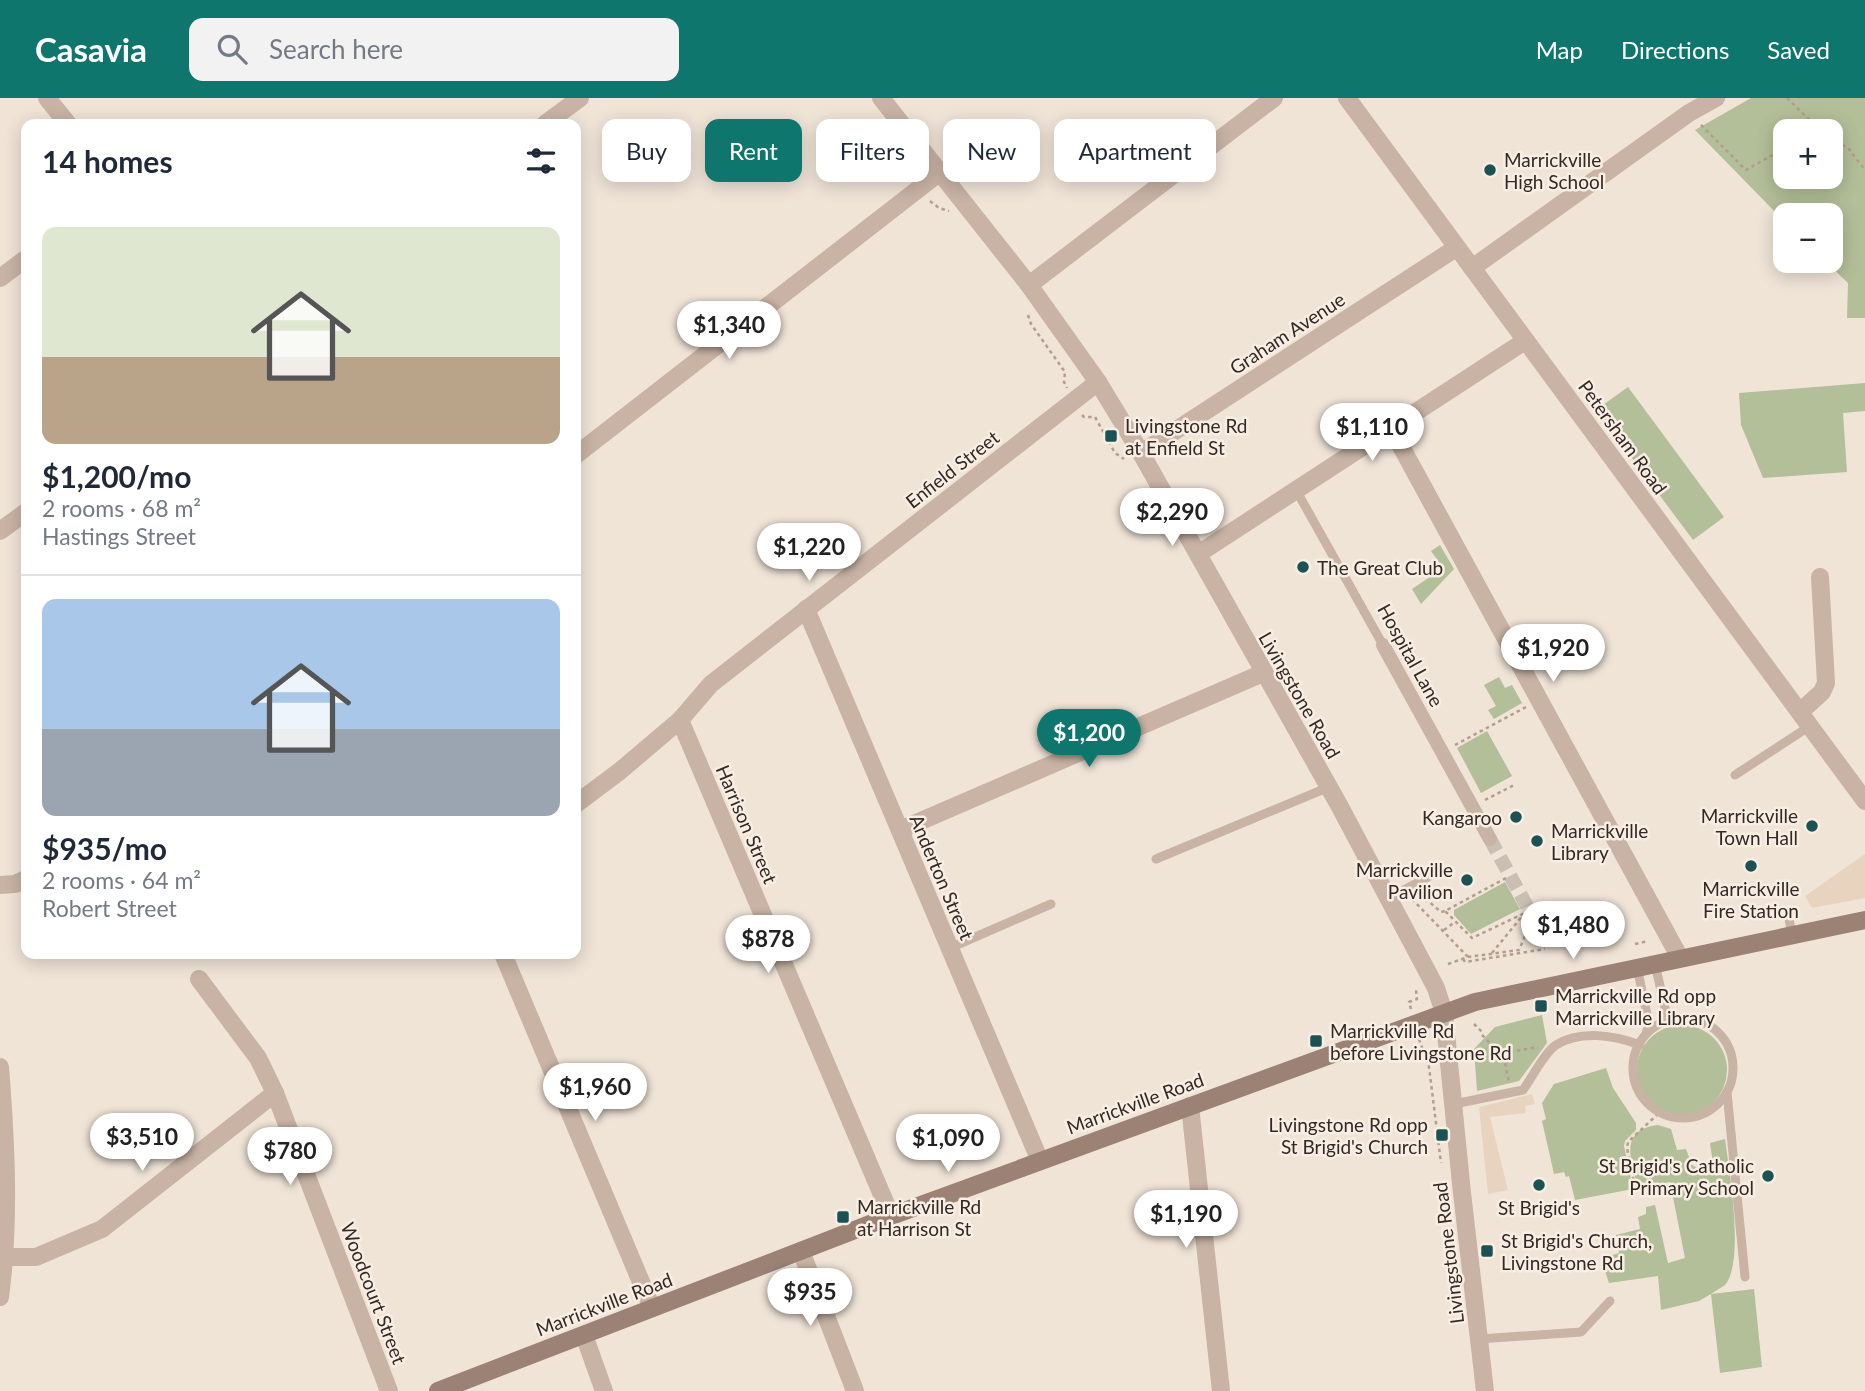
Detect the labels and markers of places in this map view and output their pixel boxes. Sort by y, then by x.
place label: Marrickville High School [1504,148,1604,193]
marker: Marrickville High School [1482,162,1498,178]
pin: $1,340 [672,302,786,361]
pin: $1,110 [1315,404,1429,463]
place label: Livingstone Rd at Enfield St [1125,414,1247,459]
marker: Livingstone Rd at Enfield St [1103,428,1119,444]
pin: $2,290 [1115,489,1229,548]
pin: $1,220 [752,524,866,583]
place label: The Great Club [1317,556,1443,579]
marker: The Great Club [1295,559,1311,575]
pin: $1,920 [1496,624,1610,684]
pin: $1,200 [1032,710,1146,769]
place label: Marrickville Town Hall [1701,804,1798,849]
place label: Kangaroo [1422,806,1502,829]
marker: Kangaroo [1508,809,1524,825]
marker: Marrickville Town Hall [1804,818,1820,834]
place label: Marrickville Library [1551,819,1648,864]
marker: Marrickville Library [1529,833,1545,849]
place label: Marrickville Pavilion [1356,858,1453,903]
marker: Marrickville Fire Station [1743,858,1759,874]
marker: Marrickville Pavilion [1459,872,1475,888]
place label: Marrickville Fire Station [1702,877,1800,922]
pin: $1,480 [1516,902,1630,961]
pin: $878 [727,916,809,975]
place label: Marrickville Rd opp Marrickville Library [1555,984,1716,1029]
marker: Marrickville Rd opp Marrickville Library [1533,998,1549,1014]
place label: Marrickville Rd before Livingstone Rd [1330,1019,1512,1064]
marker: Marrickville Rd before Livingstone Rd [1308,1033,1324,1049]
pin: $1,960 [538,1063,652,1123]
place label: Livingstone Rd opp St Brigid's Church [1269,1113,1428,1158]
pin: $3,510 [85,1114,199,1173]
pin: $1,090 [891,1114,1005,1174]
marker: Livingstone Rd opp St Brigid's Church [1434,1127,1450,1143]
pin: $780 [249,1128,331,1187]
place label: St Brigid's Catholic Primary School [1599,1154,1754,1199]
marker: St Brigid's Catholic Primary School [1760,1168,1776,1184]
marker: St Brigid's [1531,1177,1547,1193]
pin: $1,190 [1129,1190,1243,1250]
place label: Marrickville Rd at Harrison St [857,1195,981,1240]
place label: St Brigid's [1498,1196,1580,1219]
marker: Marrickville Rd at Harrison St [835,1209,851,1225]
place label: St Brigid's Church, Livingstone Rd [1501,1229,1652,1274]
marker: St Brigid's Church, Livingstone Rd [1479,1243,1495,1259]
pin: $935 [769,1268,851,1328]

